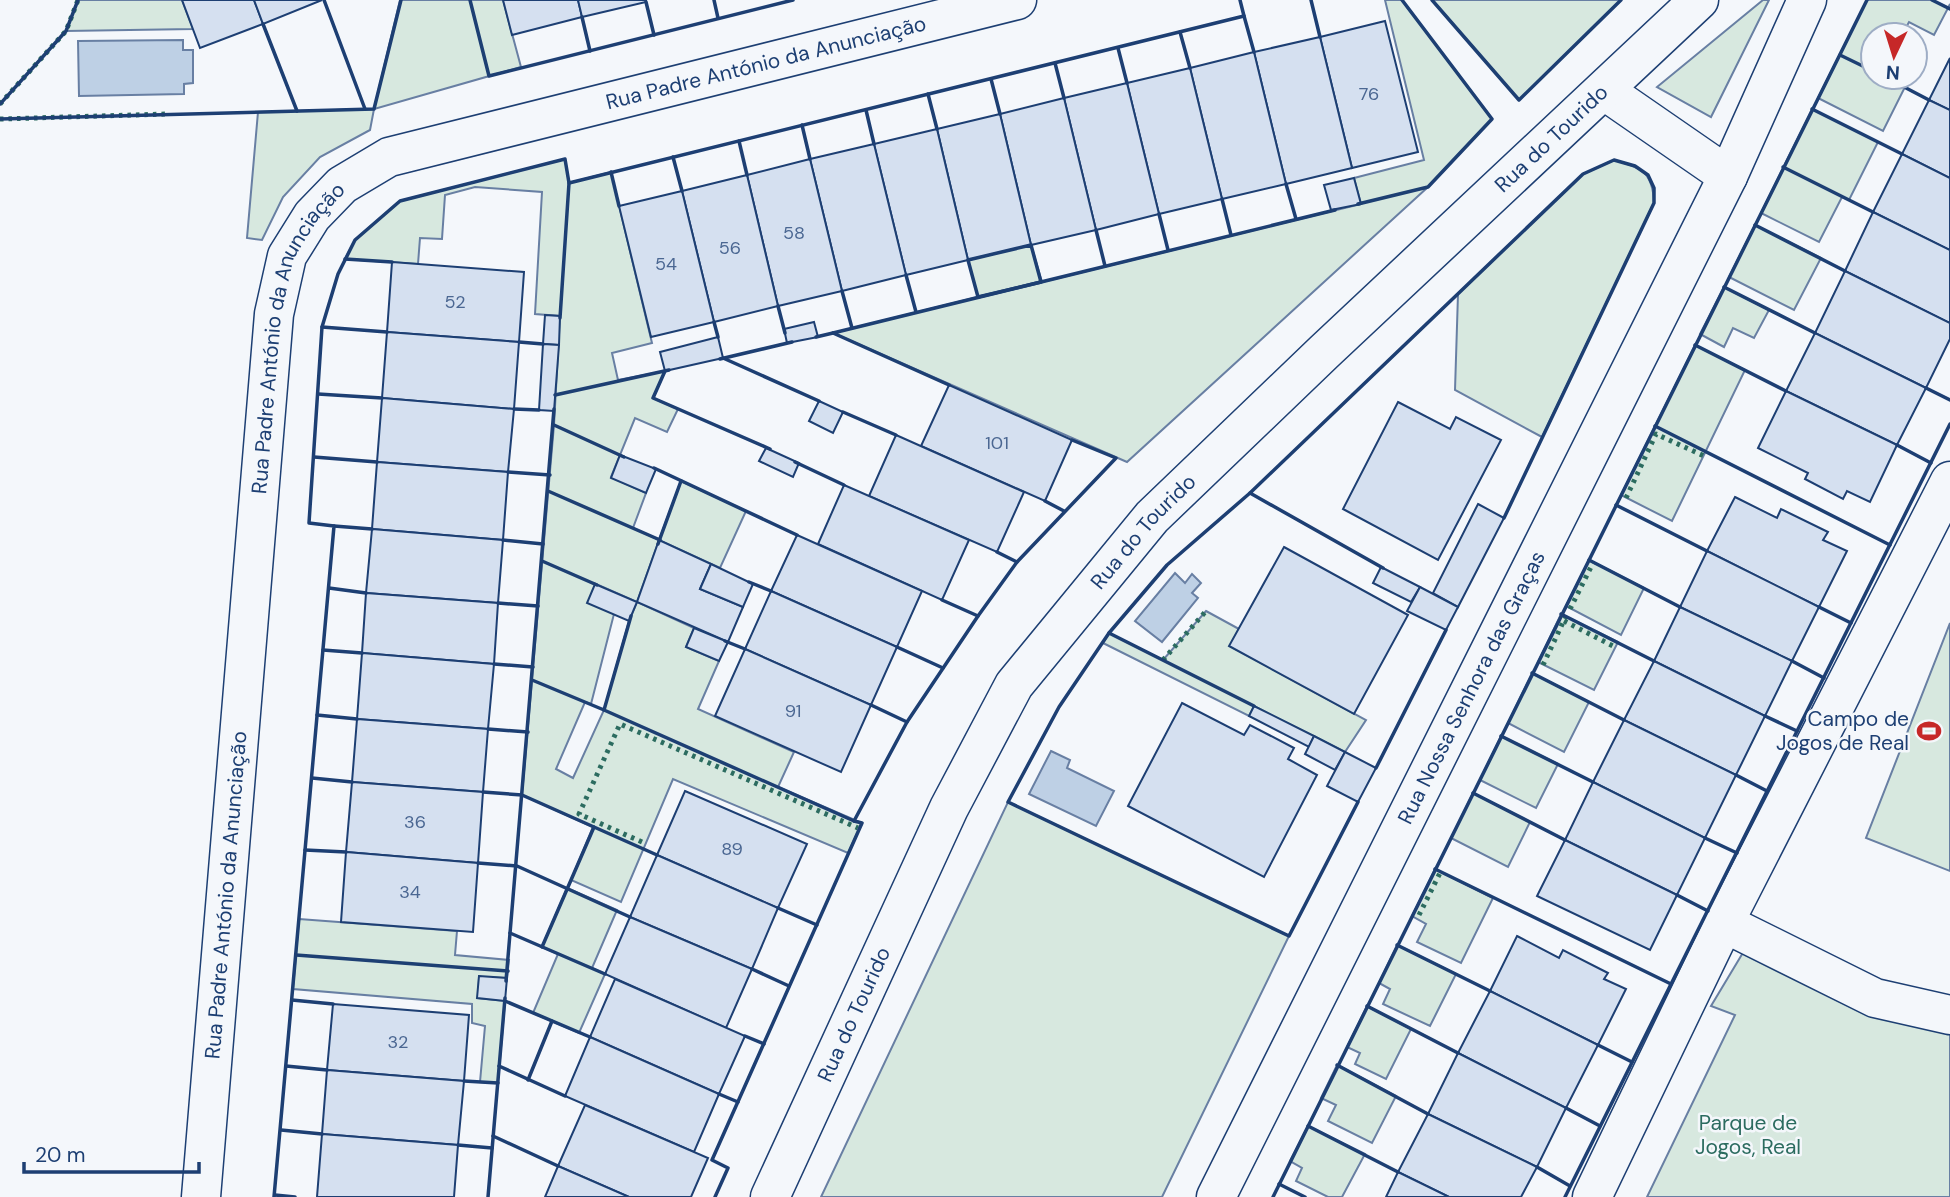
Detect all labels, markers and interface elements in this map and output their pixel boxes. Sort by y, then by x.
street label: Rua Padre António da Anunciação [603,9,929,116]
north arrow [1859,21,1929,91]
text: N [1885,60,1901,85]
street label: Rua do Tourido [1489,78,1614,199]
house number: 76 [1359,82,1379,106]
street label: Rua Padre António da Anunciação [245,176,351,495]
house number: 58 [783,221,805,245]
house number: 56 [719,236,741,260]
house number: 54 [655,252,677,276]
house number: 52 [444,290,466,314]
house number: 101 [985,431,1009,455]
street label: Rua do Tourido [1084,468,1202,595]
street label: Rua Nossa Senhora das Graças [1391,546,1552,829]
house number: 91 [785,699,801,723]
place label: Campo de Jogos de Real [1776,705,1909,757]
sports icon: Campo de Jogos de Real [1915,717,1943,745]
street label: Rua Padre António da Anunciação [198,730,253,1060]
house number: 36 [404,810,426,834]
house number: 89 [721,837,743,861]
house number: 34 [399,880,421,904]
street label: Rua do Tourido [811,942,897,1086]
house number: 32 [387,1030,409,1054]
park label: Parque de Jogos, Real [1695,1109,1801,1161]
scale bar [24,1130,200,1174]
text: 20 m [35,1141,86,1169]

